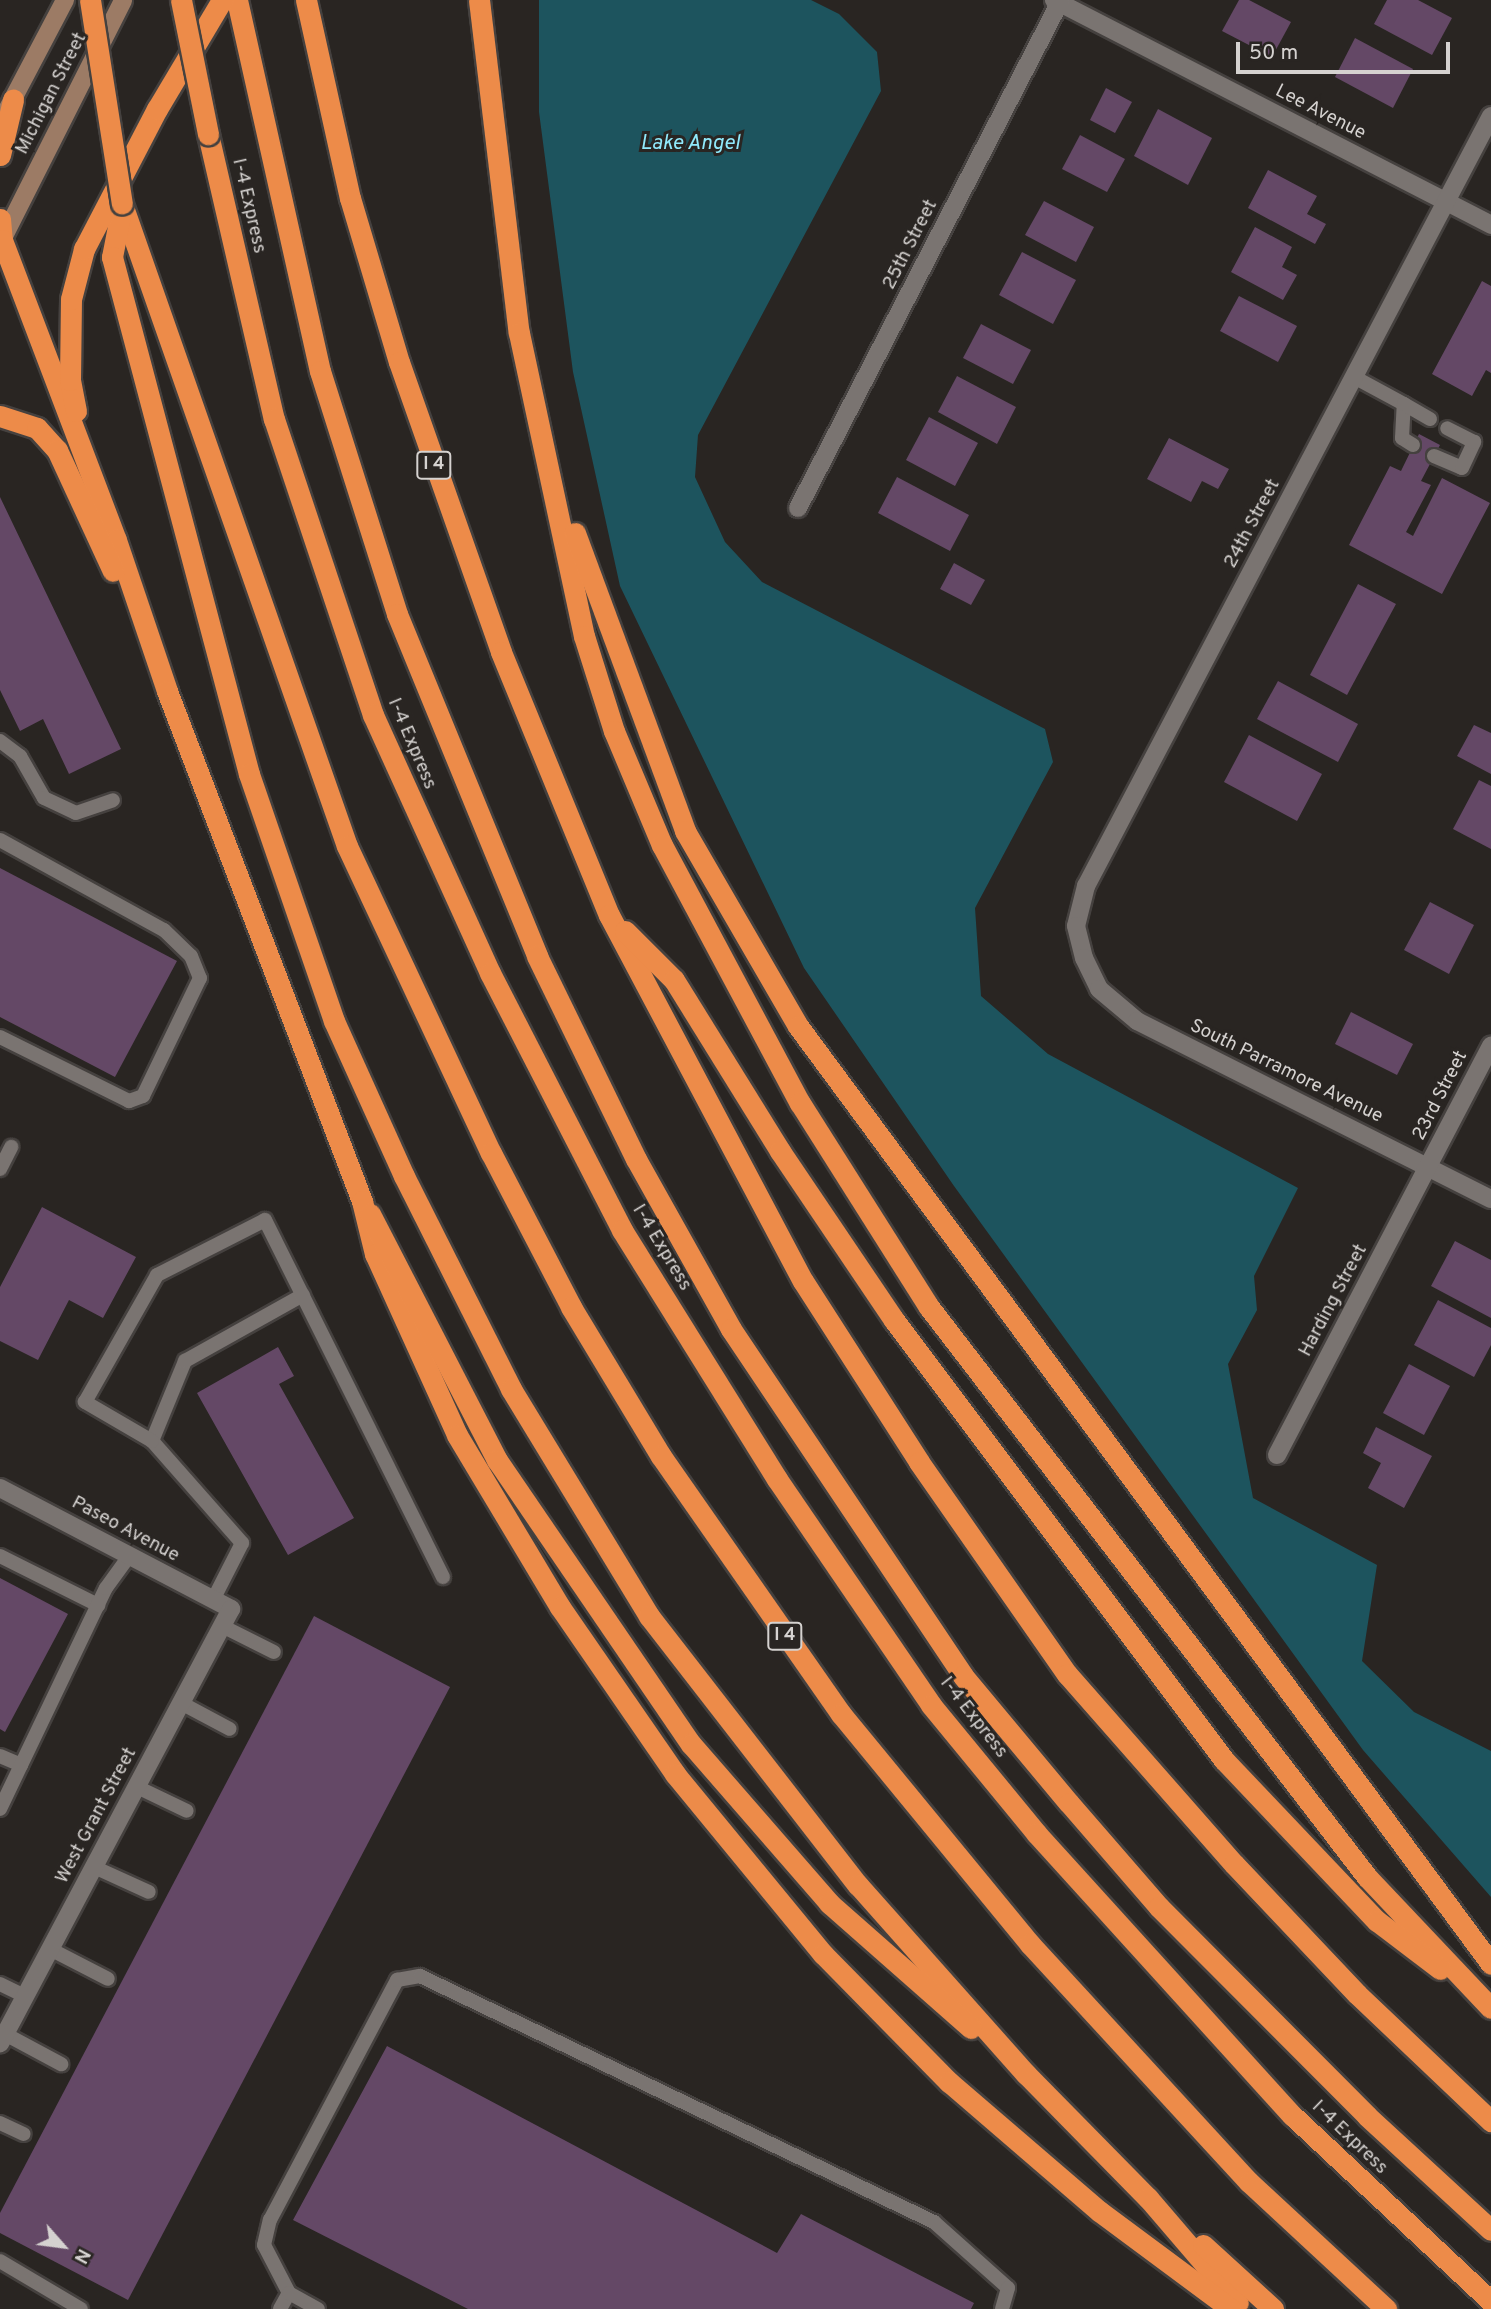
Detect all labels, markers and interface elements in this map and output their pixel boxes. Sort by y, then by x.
scale bar [1239,28,1452,72]
street label: Michigan Street [12,29,92,159]
text: 50 m [1249,40,1298,67]
street label: Lee Avenue [1271,80,1369,146]
water label: Lake Angel [640,131,740,157]
street label: I-4 Express [226,156,270,256]
street label: 25th Street [879,196,943,294]
road number: I 4 [415,450,453,480]
street label: 24th Street [1220,476,1286,572]
street label: I-4 Express [382,695,440,793]
street label: South Parramore Avenue [1185,1015,1387,1129]
street label: 23rd Street [1409,1047,1473,1145]
street label: I-4 Express [626,1201,696,1295]
street label: Harding Street [1295,1241,1373,1361]
street label: Paseo Avenue [67,1492,183,1568]
road number: I 4 [766,1622,804,1651]
street label: I-4 Express [934,1673,1012,1763]
street label: West Grant Street [52,1744,142,1888]
street label: I-4 Express [1306,2096,1392,2180]
north arrow [28,2211,98,2281]
text: N [68,2244,95,2268]

